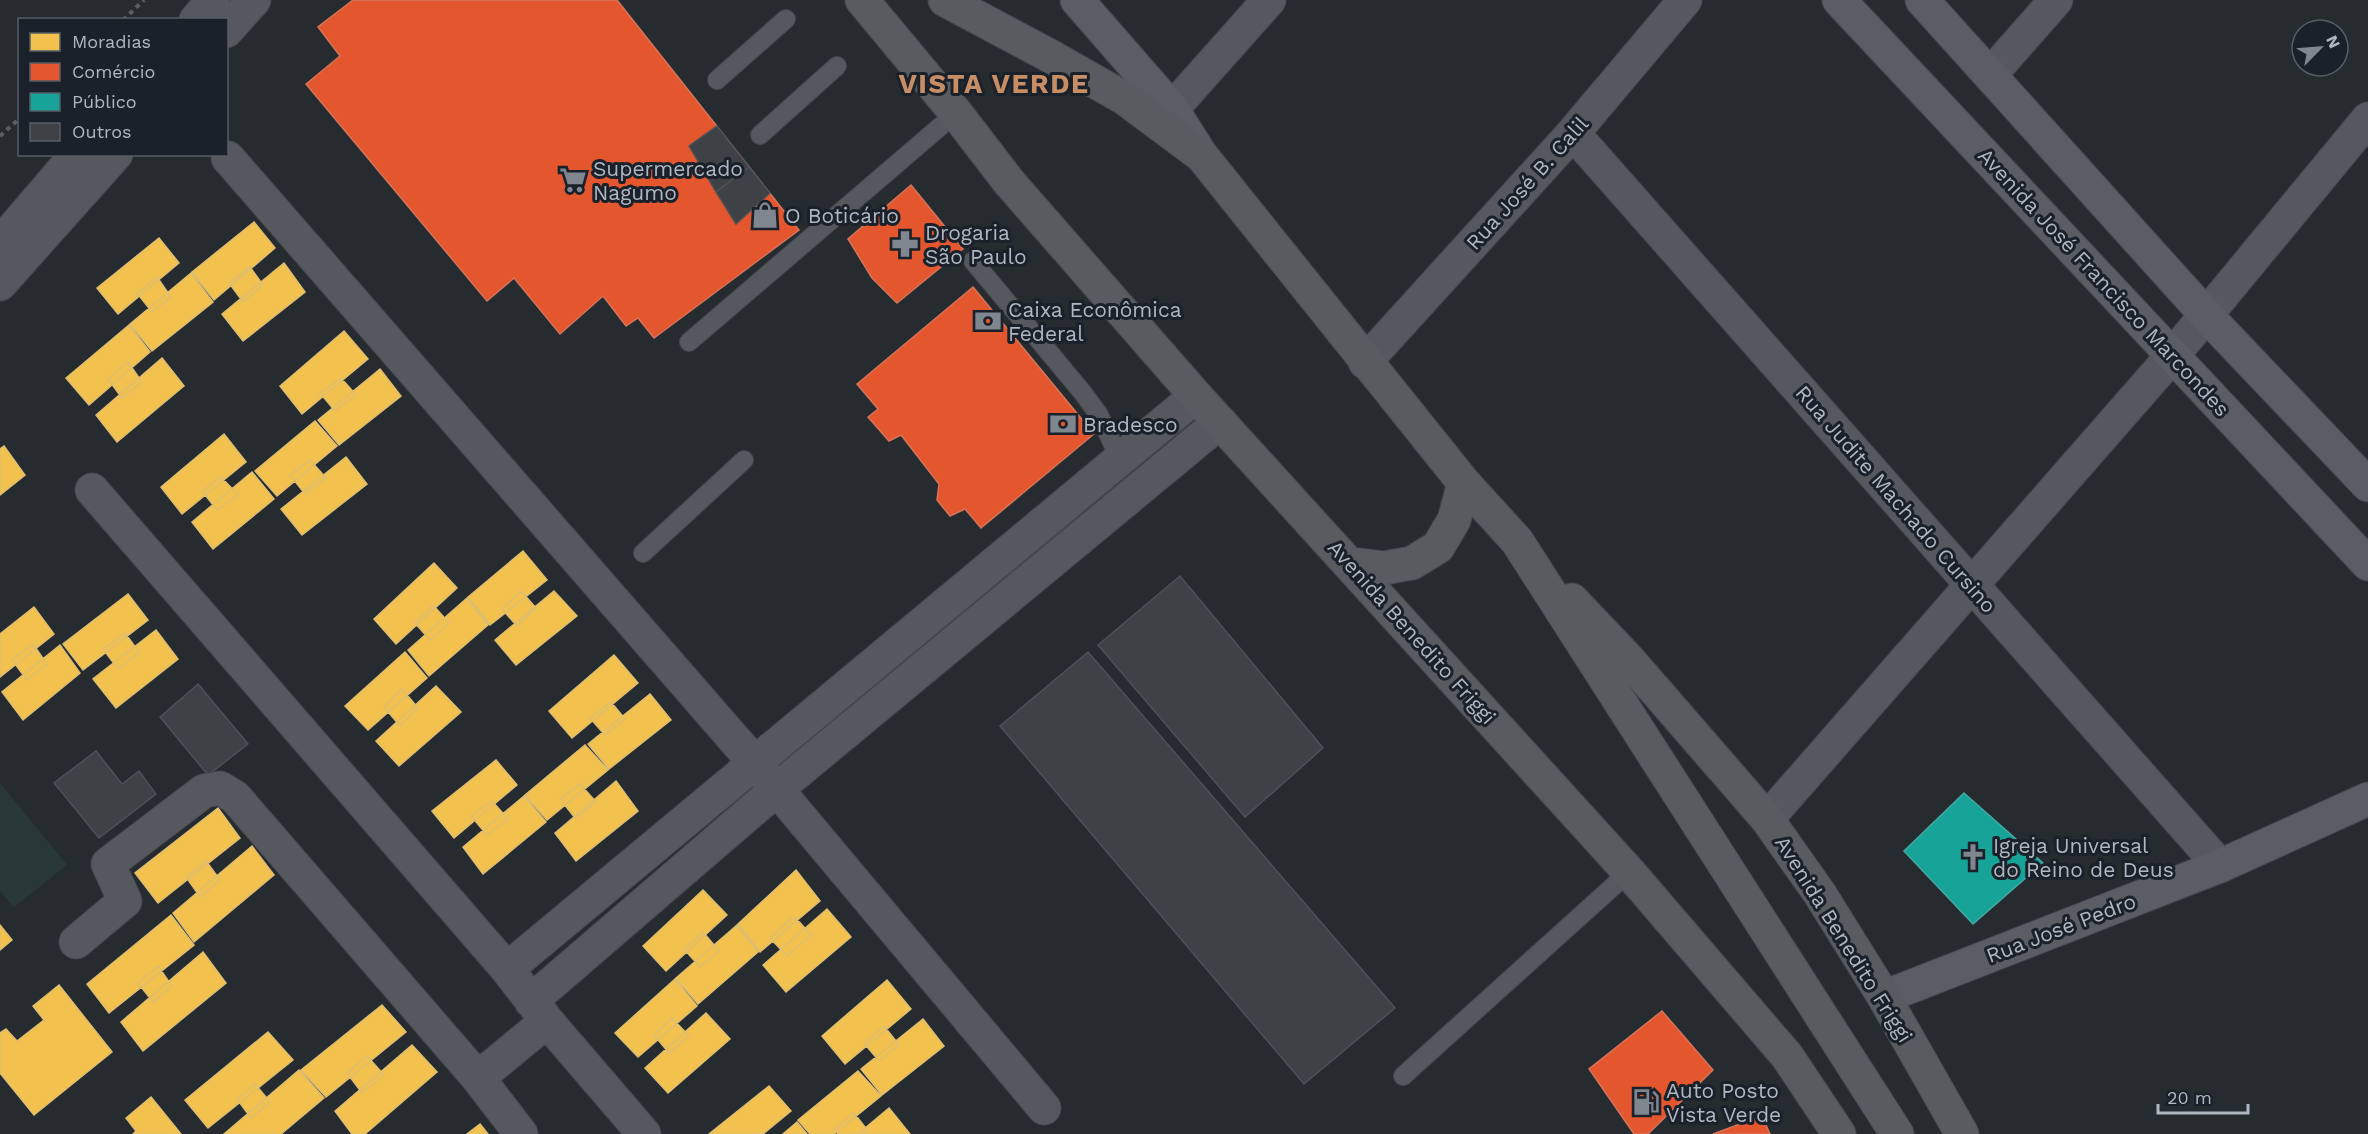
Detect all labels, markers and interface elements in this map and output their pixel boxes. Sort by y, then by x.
legend [18,18,228,156]
north arrow [2290,18,2350,78]
text: Moradias [72,31,151,52]
text: N [2322,32,2344,51]
text: Comércio [72,61,155,82]
district label: VISTA VERDE [898,68,1090,100]
text: Público [72,91,137,112]
street label: Rua José B. Calil [1461,111,1594,255]
text: Outros [72,121,131,142]
street label: Avenida José Francisco Marcondes [1973,143,2235,421]
place label: Supermercado Nagumo [593,156,743,205]
supermarket icon: Supermercado Nagumo [558,165,588,195]
shop icon: O Boticário [750,200,780,230]
place label: O Boticário [785,203,899,228]
place label: Drogaria São Paulo [925,220,1027,269]
pharmacy icon: Drogaria São Paulo [890,229,920,259]
place label: Caixa Econômica Federal [1008,297,1182,346]
bank icon: Caixa Econômica Federal [973,306,1003,336]
street label: Rua Judite Machado Cursino [1790,380,2002,618]
bank icon: Bradesco [1048,409,1078,439]
place label: Bradesco [1083,412,1178,437]
street label: Avenida Benedito Friggi [1323,535,1501,729]
street label: Avenida Benedito Friggi [1770,831,1918,1047]
place label: Igreja Universal do Reino de Deus [1993,833,2174,882]
church icon: Igreja Universal do Reino de Deus [1958,842,1988,872]
street label: Rua José Pedro [1983,888,2139,968]
scale bar [2158,1077,2248,1115]
place label: Auto Posto Vista Verde [1666,1078,1781,1127]
fuel station icon: Auto Posto Vista Verde [1631,1087,1661,1117]
text: 20 m [2167,1087,2212,1108]

